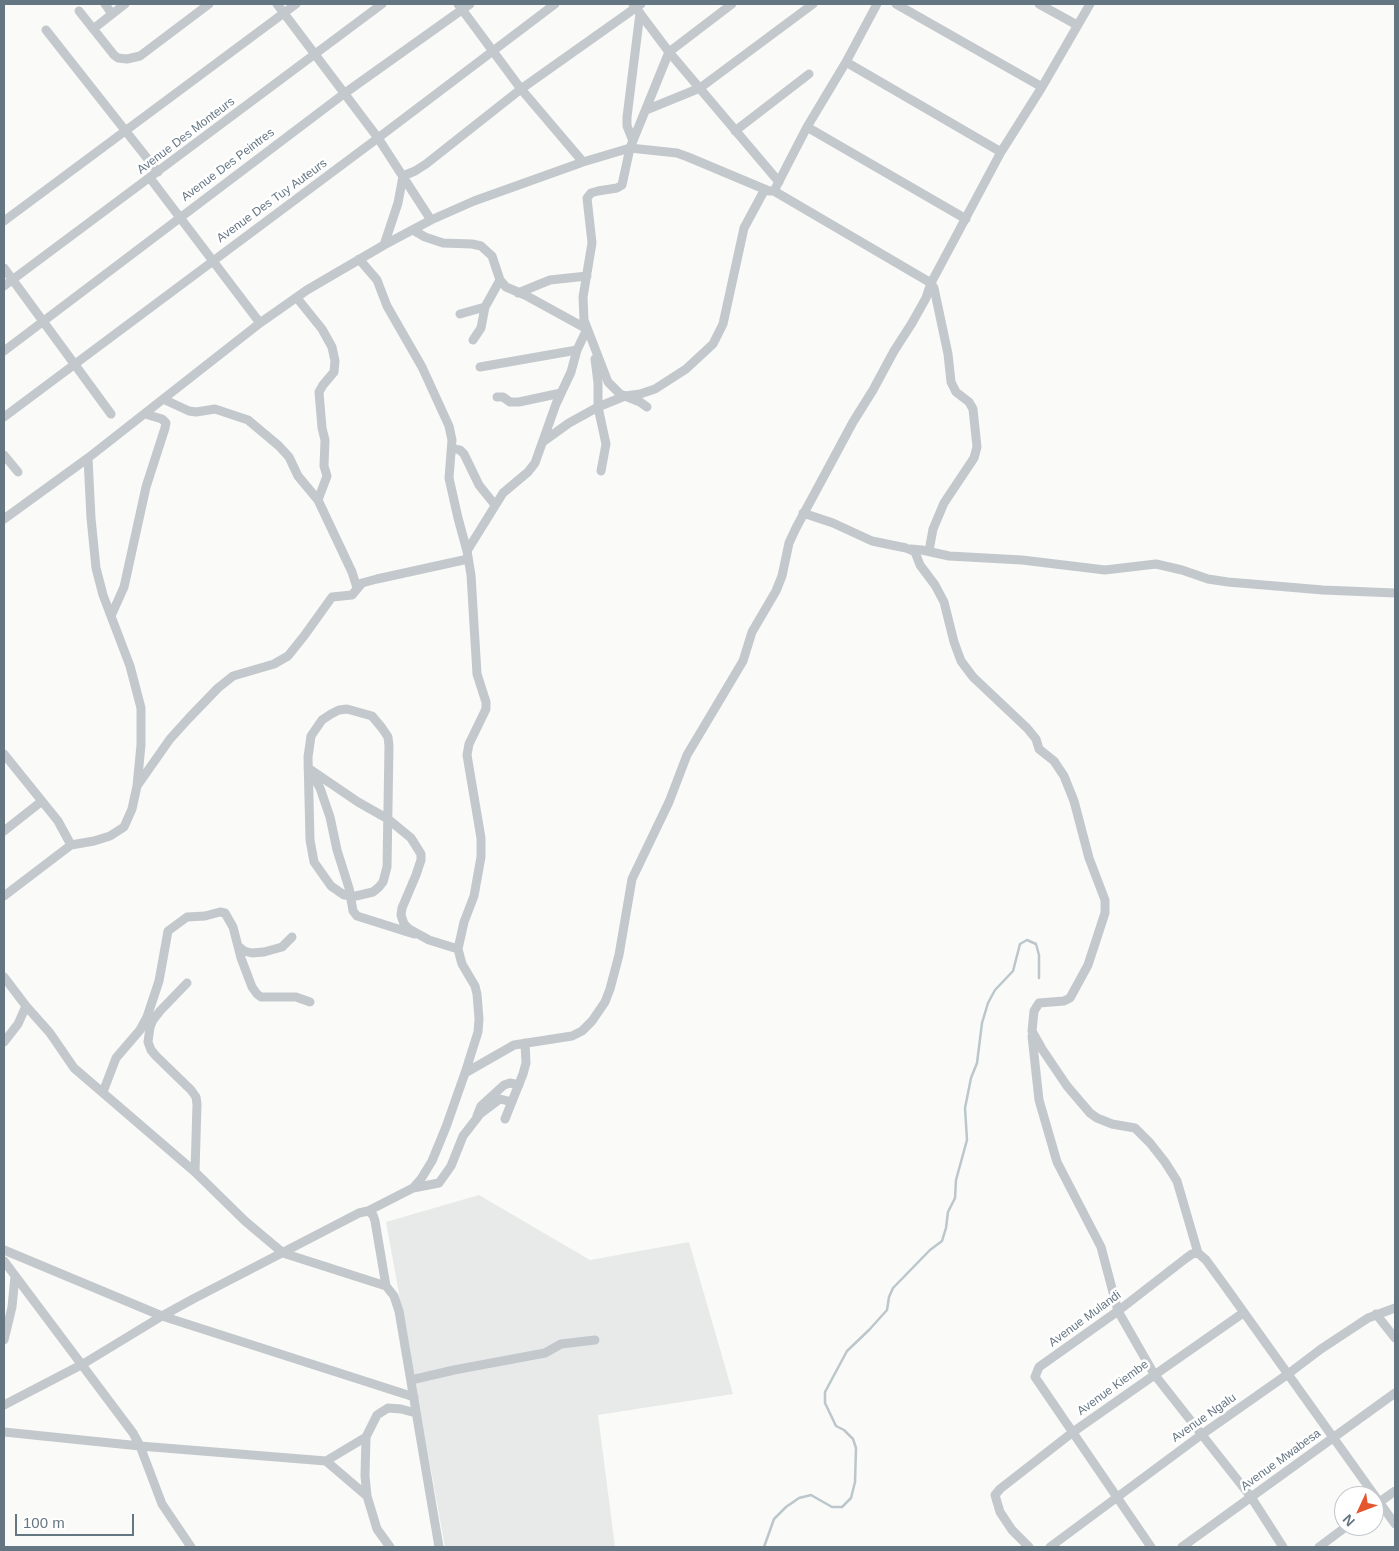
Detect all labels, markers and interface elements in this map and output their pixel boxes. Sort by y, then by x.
street label: Avenue Des Monteurs [134,95,238,177]
street label: Avenue Des Peintres [179,125,277,205]
street label: Avenue Des Tuy Auteurs [214,156,330,246]
street label: Avenue Mulandi [1046,1288,1124,1350]
street label: Avenue Kiembe [1075,1357,1151,1419]
street label: Avenue Ngalu [1169,1391,1239,1445]
street label: Avenue Mwabesa [1238,1426,1324,1494]
north arrow [1334,1486,1384,1536]
scale bar [18,1504,136,1536]
text: N [1339,1511,1358,1530]
text: 100 m [23,1514,65,1531]

